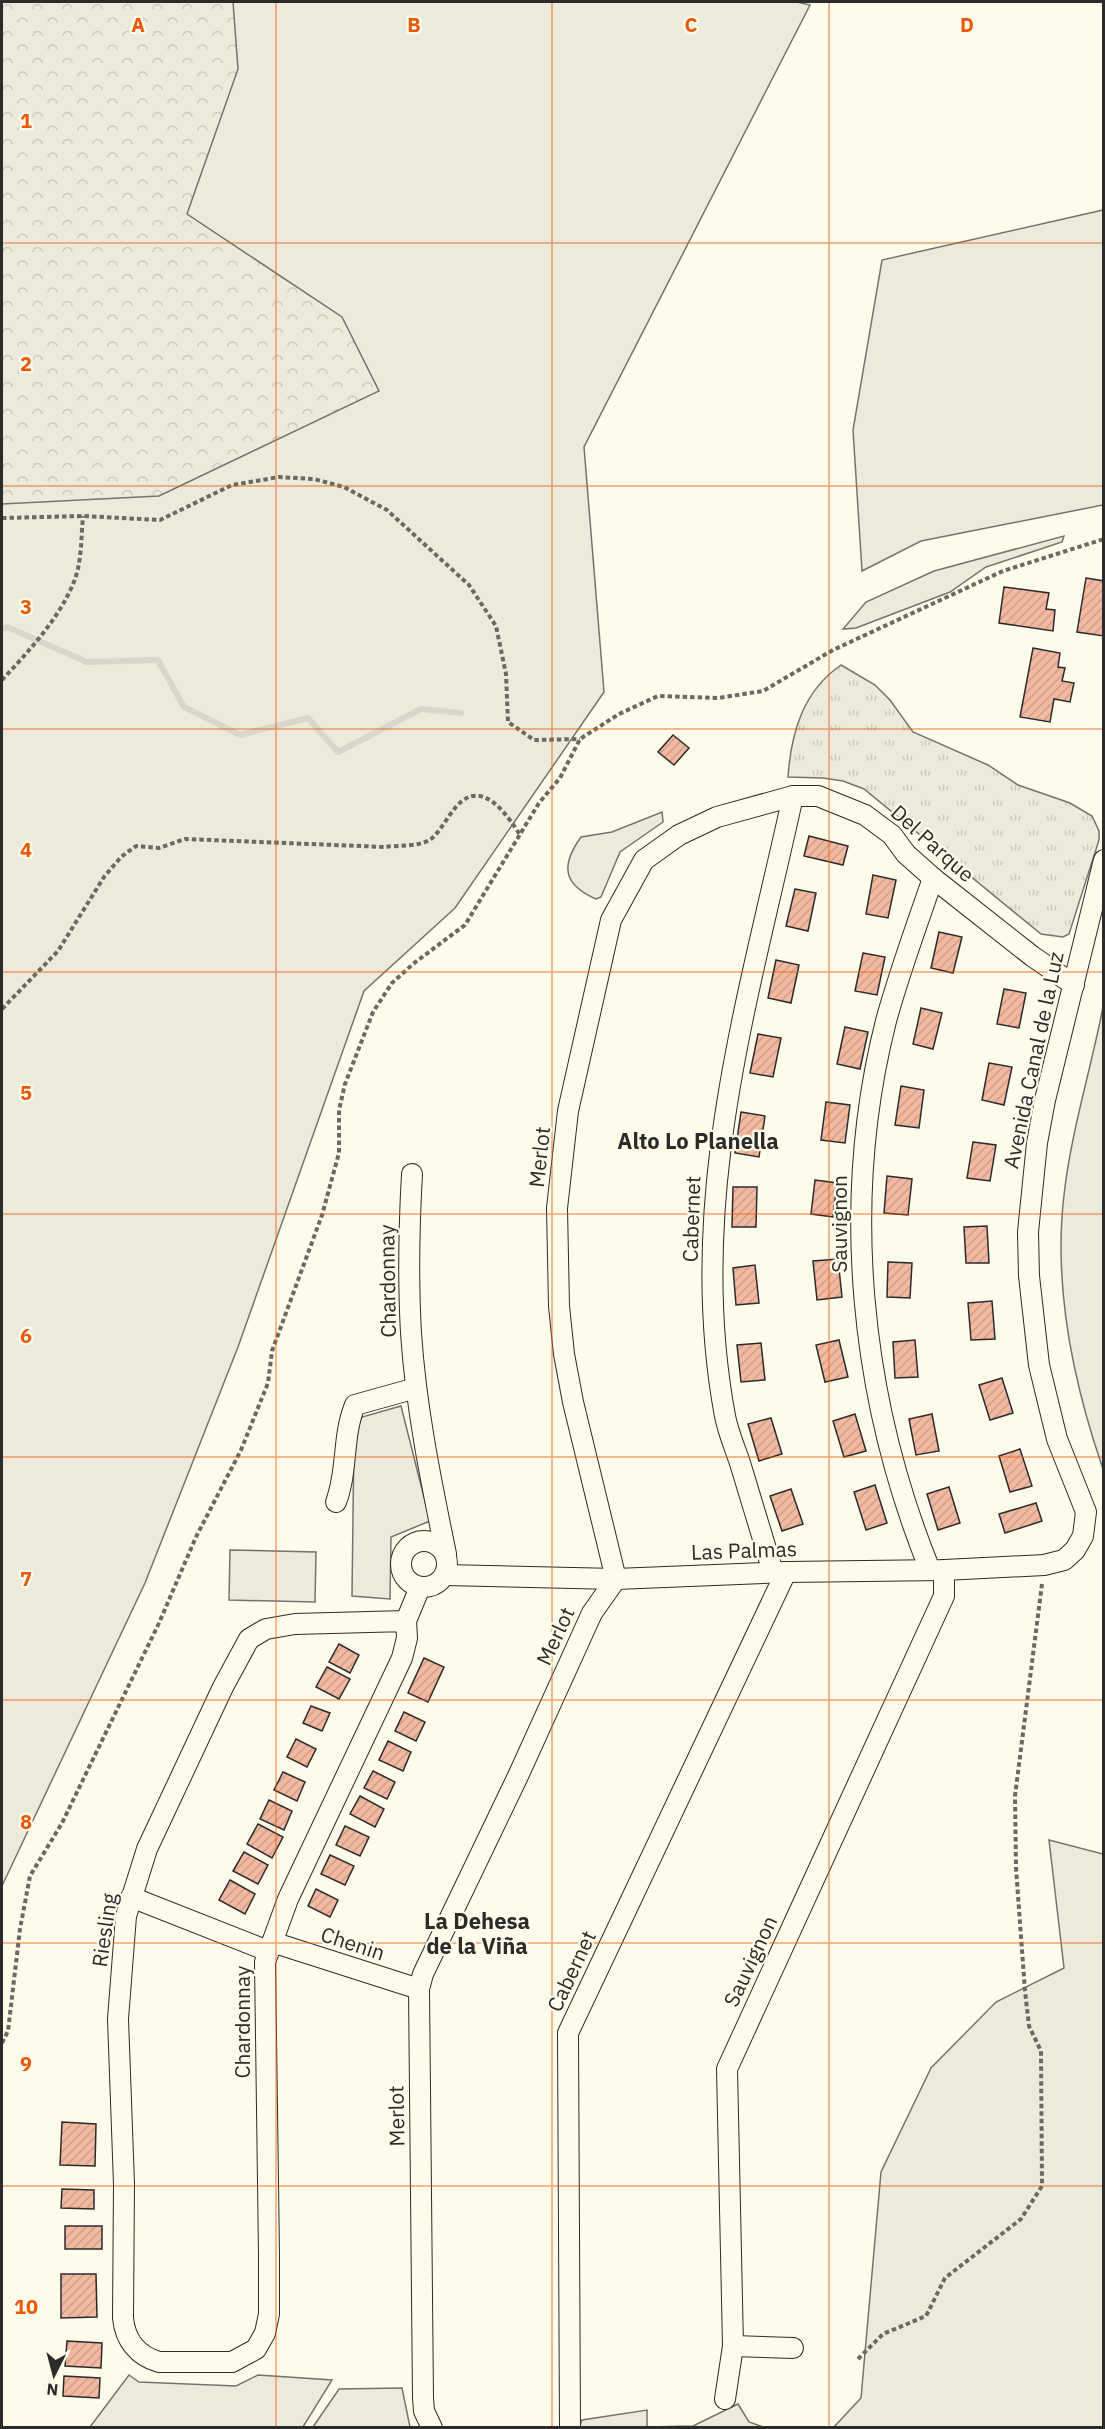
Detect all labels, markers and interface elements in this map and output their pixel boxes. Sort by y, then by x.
text: A [131,11,145,38]
text: B [407,11,421,38]
text: C [684,11,698,38]
text: D [960,11,974,38]
text: 1 [20,107,32,134]
text: 2 [20,350,32,377]
text: 3 [20,593,32,620]
street label: Del Parque [885,798,981,888]
text: 4 [20,836,32,863]
street label: Avenida Canal de la Luz [996,949,1070,1171]
text: 5 [20,1079,32,1106]
street label: Merlot [522,1125,556,1189]
district label: Alto Lo Planella [617,1126,779,1155]
street label: Cabernet [675,1175,707,1263]
street label: Sauvignon [825,1175,853,1273]
street label: Chardonnay [372,1224,402,1338]
text: 6 [20,1322,32,1349]
street label: Las Palmas [690,1534,798,1566]
text: 7 [20,1565,32,1592]
street label: Merlot [529,1602,581,1670]
text: 8 [20,1808,32,1835]
street label: Riesling [85,1891,123,1969]
district label: La Dehesa de la Viña [424,1906,530,1960]
street label: Sauvignon [717,1911,783,2011]
street label: Chenin [317,1920,389,1966]
street label: Cabernet [540,1926,602,2016]
street label: Chardonnay [228,1965,256,2079]
text: 9 [20,2050,32,2077]
street label: Merlot [381,2085,411,2147]
text: 10 [14,2293,38,2320]
north arrow [24,2345,84,2405]
text: N [46,2379,59,2400]

